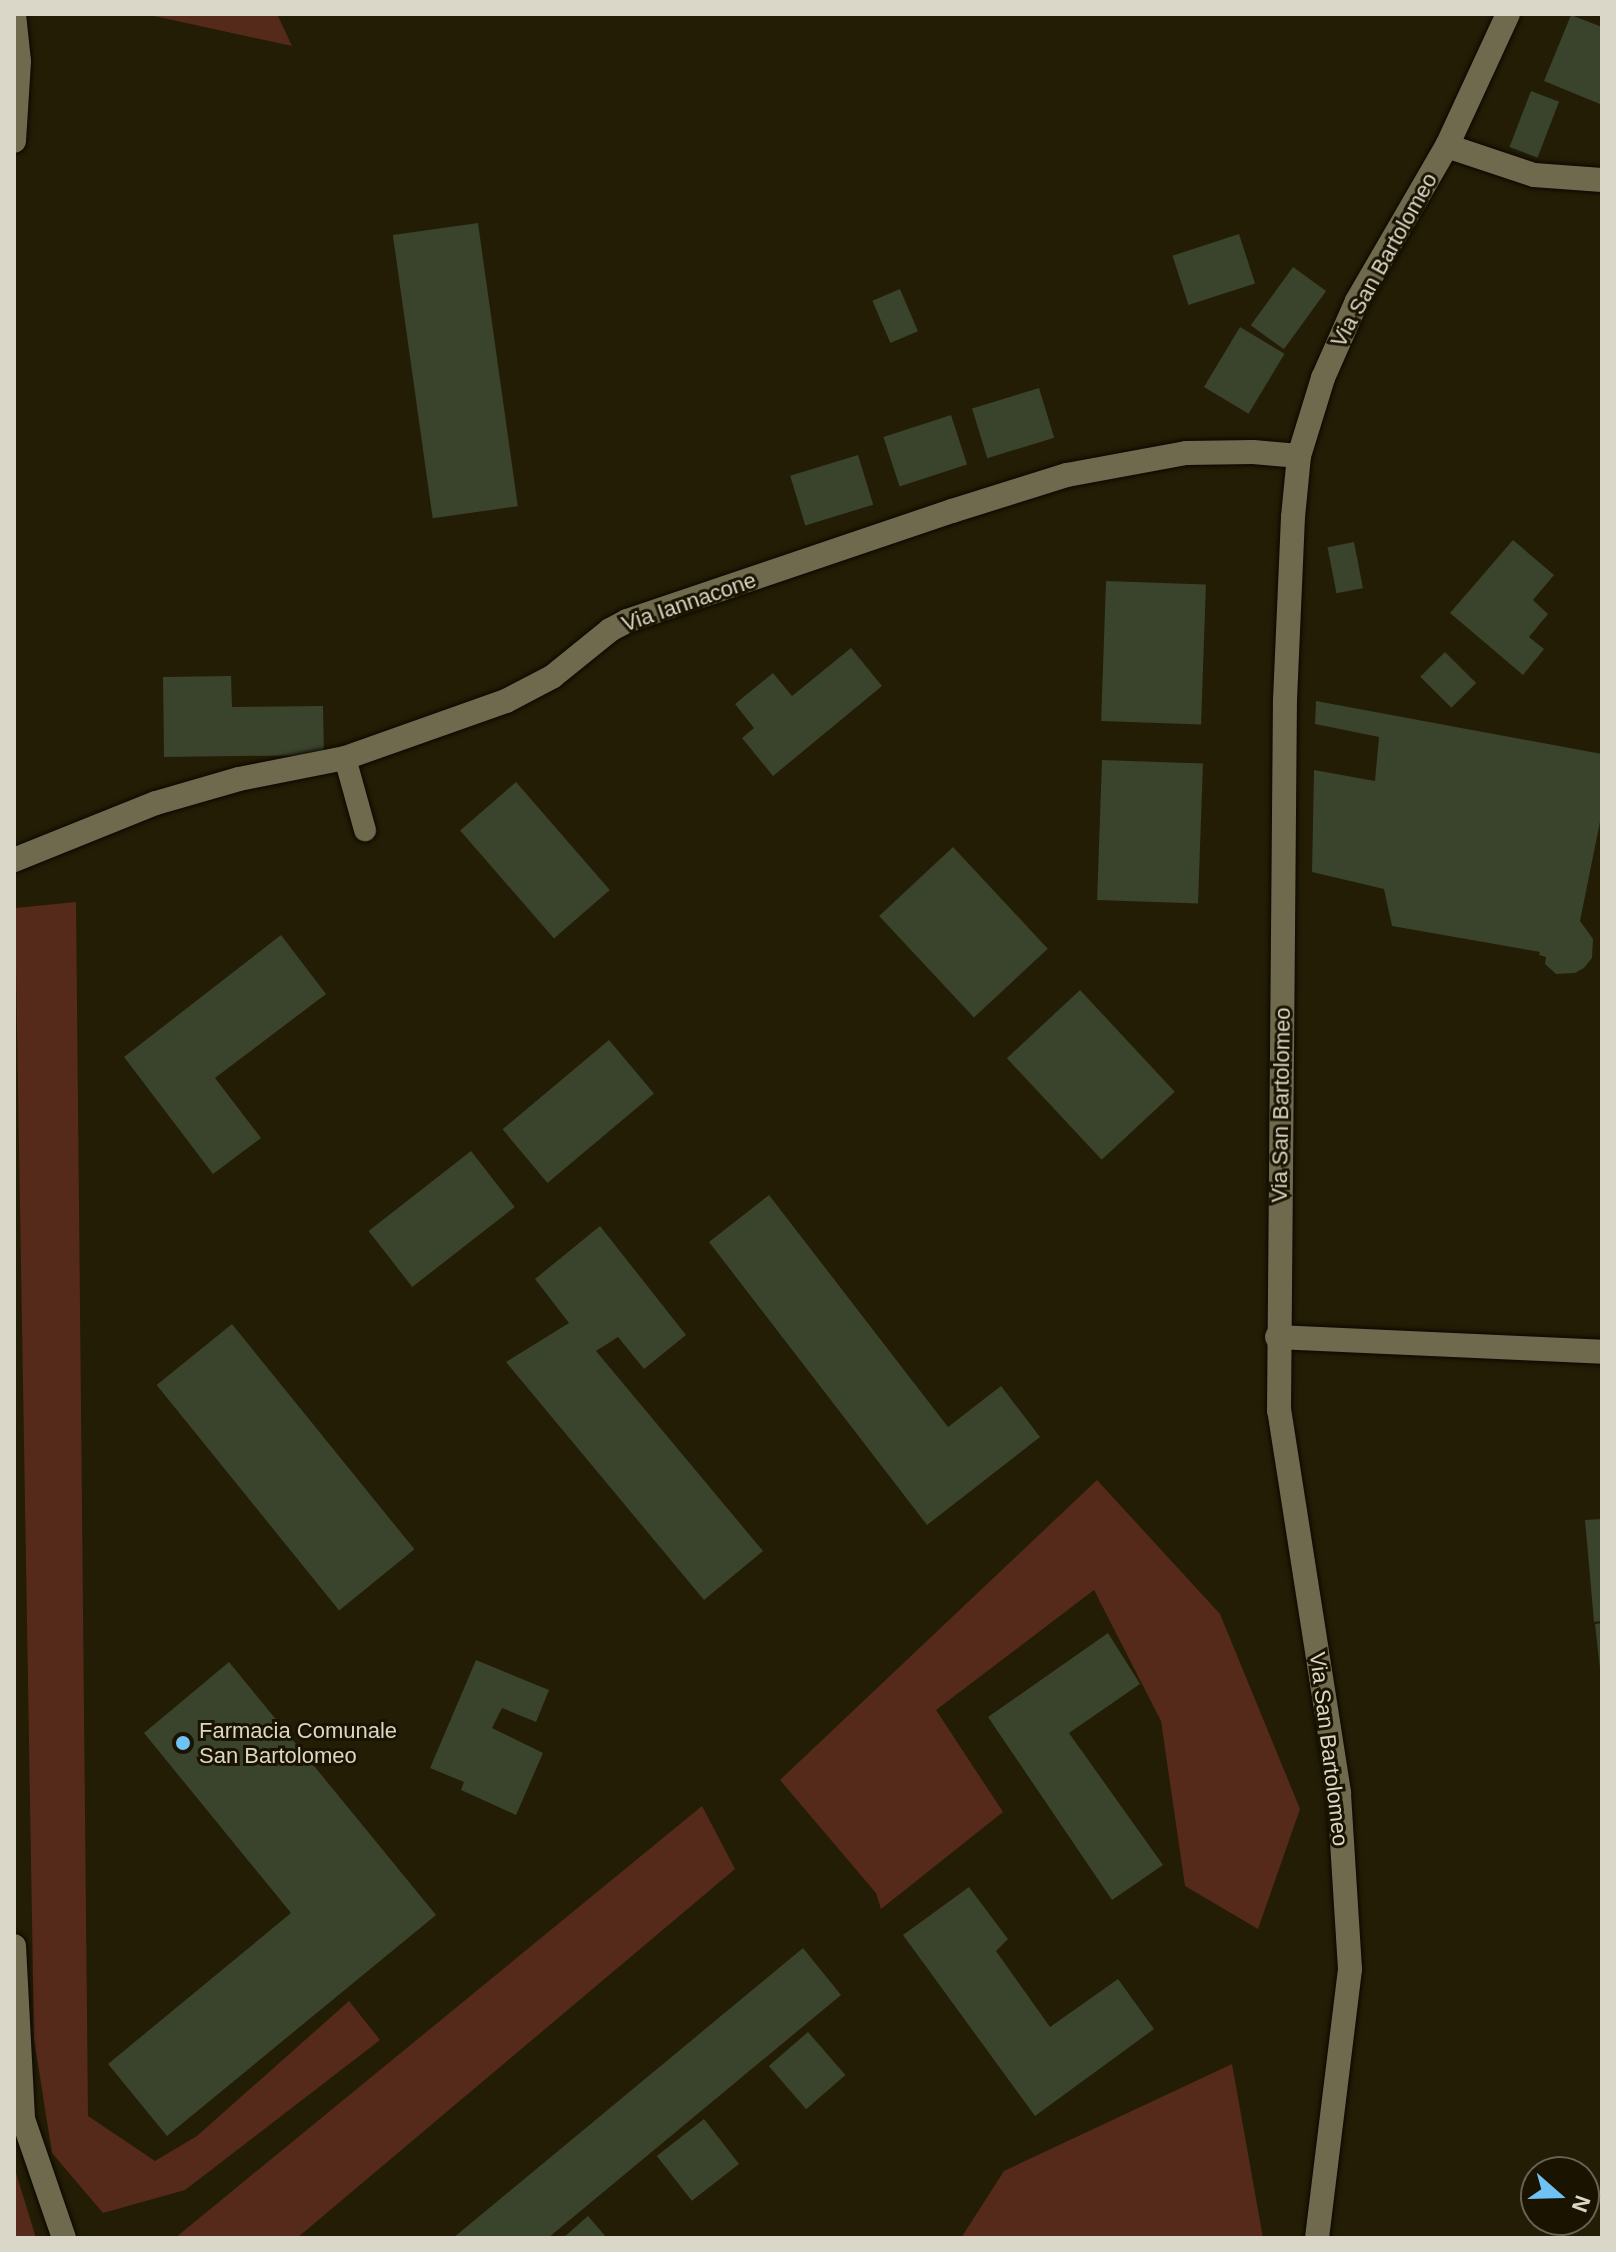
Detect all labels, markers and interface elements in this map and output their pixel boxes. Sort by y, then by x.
street label: Via San Bartolomeo [1325,168,1443,352]
street label: Via Iannacone [618,567,760,637]
street label: Via San Bartolomeo [1266,1007,1296,1203]
street label: Via San Bartolomeo [1304,1650,1354,1848]
place label: Farmacia Comunale San Bartolomeo [199,1717,397,1768]
marker: Farmacia Comunale San Bartolomeo [174,1734,192,1752]
north arrow [1520,2156,1600,2236]
text: N [1567,2192,1596,2215]

